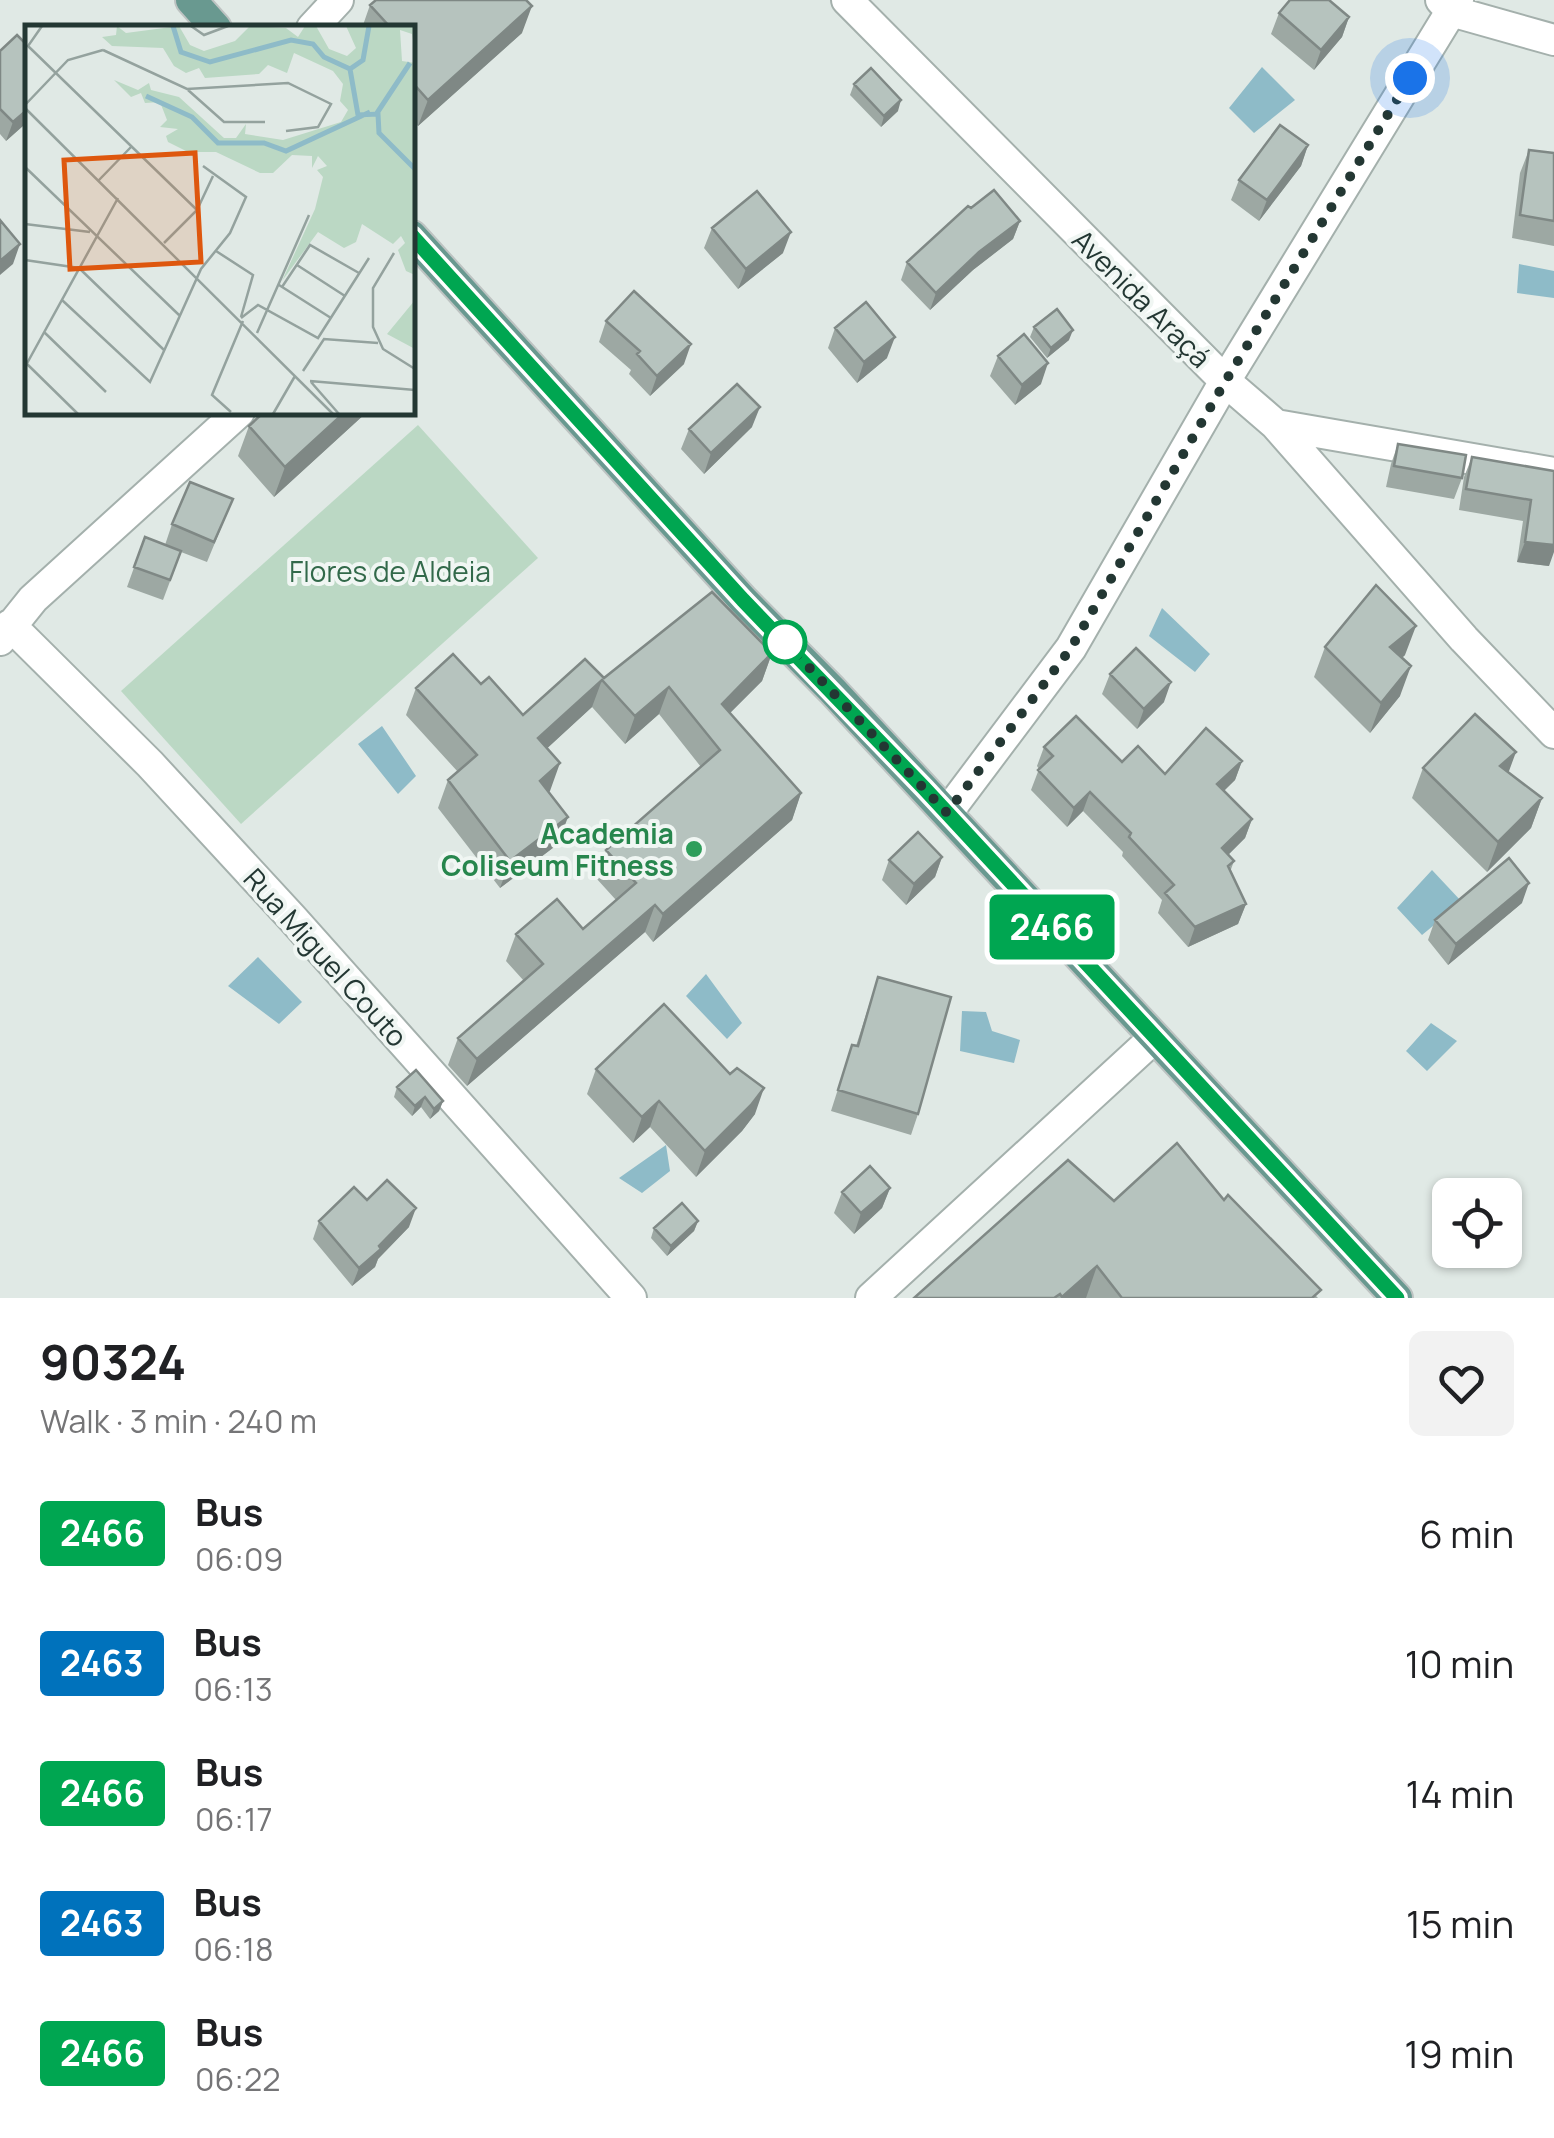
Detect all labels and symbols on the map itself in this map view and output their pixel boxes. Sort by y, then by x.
inset map [25,25,415,415]
your location [1385,53,1435,103]
street label: Avenida Araçá [1065,221,1219,375]
park label: Flores de Aldeia [289,552,491,590]
unlabelled marker [764,621,806,663]
place label: Academia Coliseum Fitness [441,814,674,884]
marker: Academia Coliseum Fitness [683,838,705,860]
street label: Rua Miguel Couto [236,860,416,1054]
line badge: 2466 [982,894,1122,960]

